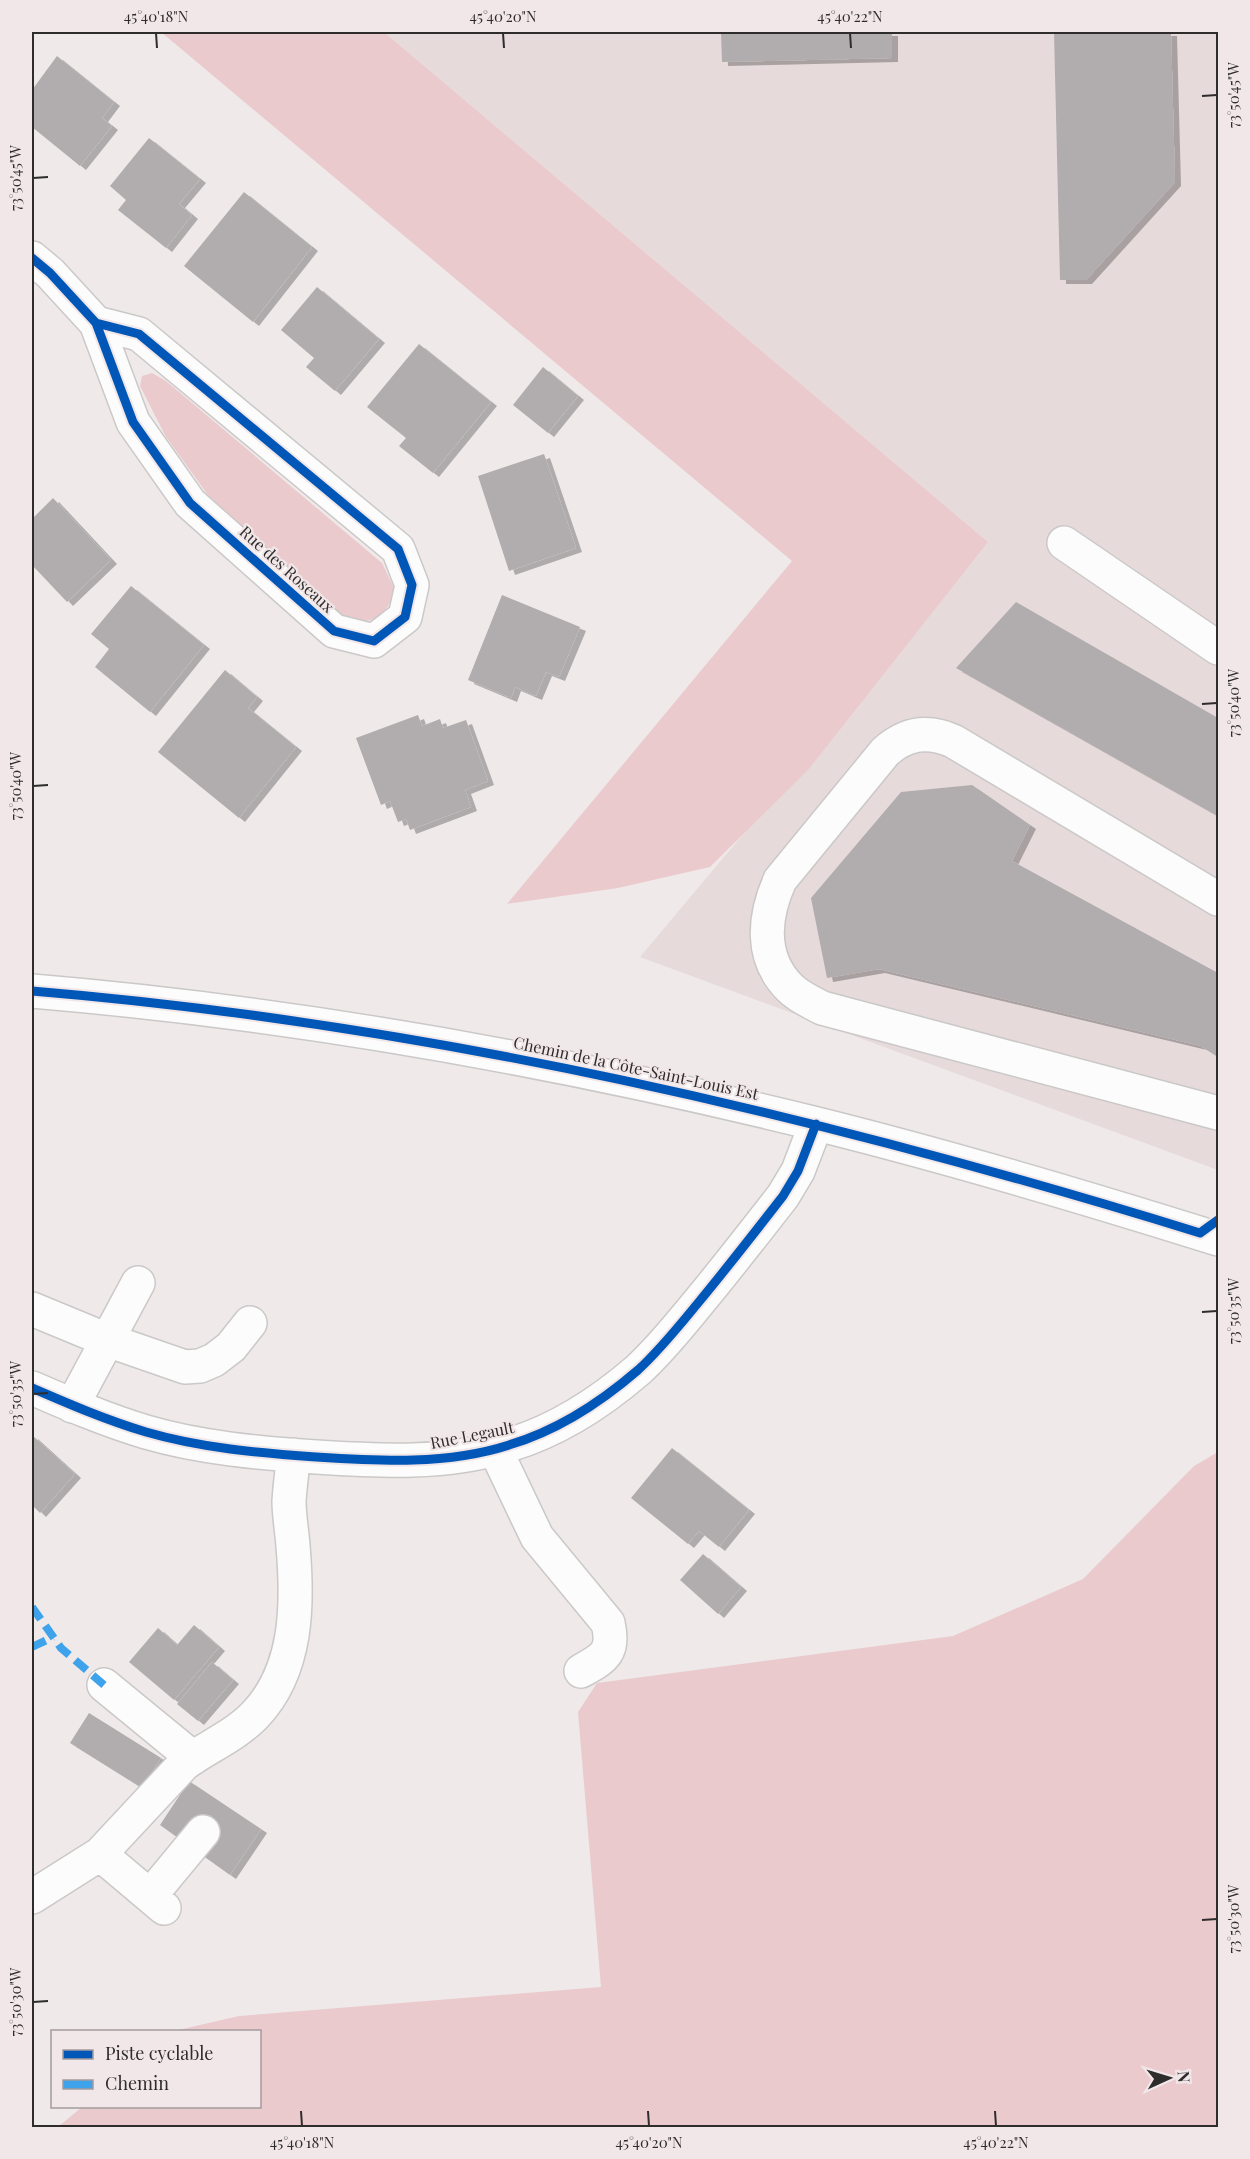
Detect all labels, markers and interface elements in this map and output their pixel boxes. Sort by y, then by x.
text: 45°40'18"N [124,6,189,26]
text: 45°40'20"N [469,6,537,26]
text: 45°40'22"N [817,6,883,26]
text: 73°50'45"W [1223,62,1243,128]
text: 73°50'45"W [5,145,25,211]
street label: Rue des Roseaux [236,521,340,617]
text: 73°50'40"W [1223,668,1243,737]
text: 73°50'40"W [5,751,25,820]
street label: Chemin de la Côte-Saint-Louis Est [512,1031,761,1104]
text: 73°50'35"W [1223,1277,1243,1344]
text: 73°50'35"W [5,1360,25,1427]
street label: Rue Legault [428,1416,516,1453]
text: 73°50'30"W [1223,1884,1243,1953]
text: 73°50'30"W [5,1967,25,2036]
legend [51,2030,261,2108]
text: Piste cyclable [105,2041,213,2065]
north arrow [1139,2048,1199,2108]
text: N [1174,2070,1195,2084]
text: Chemin [105,2071,169,2095]
text: 45°40'18"N [270,2132,335,2152]
text: 45°40'20"N [615,2132,683,2152]
text: 45°40'22"N [963,2132,1029,2152]

